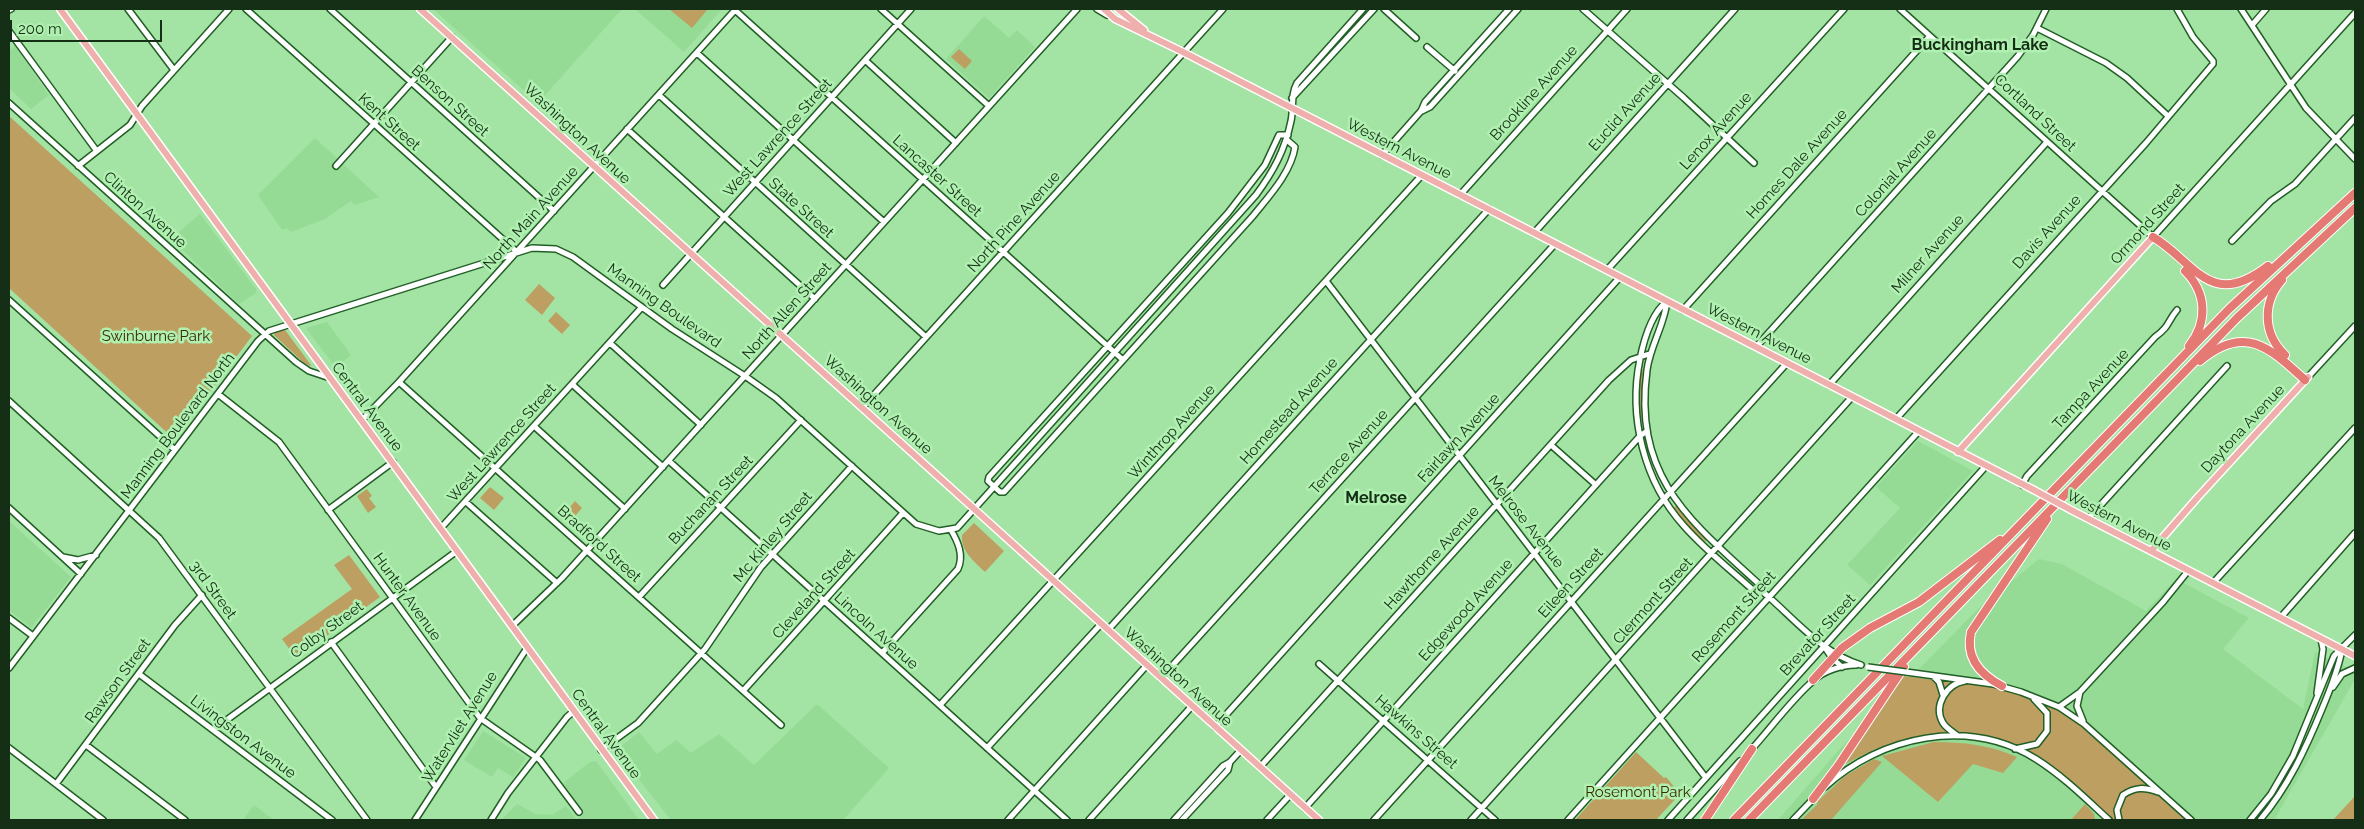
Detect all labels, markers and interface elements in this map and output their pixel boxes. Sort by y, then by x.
scale bar [12,10,165,42]
text: 200 m [18,20,62,38]
district label: Buckingham Lake [1912,35,2048,55]
street label: Brookline Avenue [1486,42,1582,144]
street label: Benson Street [408,62,492,140]
street label: Euclid Avenue [1585,69,1665,155]
street label: Cortland Street [1990,71,2080,155]
street label: West Lawrence Street [720,75,836,201]
street label: Washington Avenue [520,80,634,188]
street label: Lenox Avenue [1676,88,1756,174]
street label: Kent Street [354,90,424,154]
street label: Homes Dale Avenue [1743,105,1851,223]
street label: Western Avenue [1344,115,1454,183]
street label: Colonial Avenue [1852,125,1940,221]
street label: Lancaster Street [889,131,985,221]
street label: North Main Avenue [480,163,582,273]
street label: Clinton Avenue [100,168,190,252]
street label: North Pine Avenue [964,168,1064,276]
street label: State Street [765,174,837,242]
street label: Ormond Street [2107,180,2189,268]
street label: Davis Avenue [2009,191,2085,273]
street label: Milner Avenue [1888,211,1968,297]
street label: North Allen Street [739,259,835,363]
street label: Manning Boulevard [604,260,724,352]
street label: Western Avenue [1704,300,1814,368]
park label: Swinburne Park [102,327,210,345]
street label: Tampa Avenue [2049,345,2133,433]
street label: Manning Boulevard North [117,350,239,502]
street label: Washington Avenue [820,352,936,458]
street label: Homestead Avenue [1236,354,1342,468]
street label: Central Avenue [328,359,406,455]
street label: West Lawrence Street [444,380,560,506]
street label: Winthrop Avenue [1125,381,1219,483]
street label: Daytona Avenue [2198,381,2288,477]
street label: Fairlawn Avenue [1414,390,1504,486]
street label: Terrace Avenue [1306,406,1392,498]
street label: Buchanan Street [665,452,757,548]
street label: Melrose Avenue [1484,472,1568,572]
street label: Western Avenue [2064,487,2174,555]
street label: Mc Kinley Street [730,488,816,586]
district label: Melrose [1345,488,1407,508]
street label: Bradford Street [554,502,644,586]
street label: Hawthorne Avenue [1381,503,1483,613]
street label: Eileen Street [1535,544,1607,622]
street label: Cleveland Street [769,545,859,643]
street label: Hunter Avenue [369,550,445,644]
street label: Clermont Street [1609,554,1697,648]
street label: Edgewood Avenue [1415,555,1517,665]
street label: 3rd Street [186,557,240,623]
street label: Rosemont Street [1688,568,1780,666]
street label: Lincoln Avenue [830,588,922,674]
street label: Brevator Street [1777,590,1859,680]
street label: Colby Street [287,597,367,663]
street label: Washington Avenue [1120,624,1236,730]
street label: Rawson Street [81,635,155,727]
street label: Watervliet Avenue [419,668,501,786]
street label: Central Avenue [567,686,645,782]
street label: Livingston Avenue [187,691,299,783]
street label: Hawkins Street [1371,691,1461,773]
park label: Rosemont Park [1585,783,1691,801]

